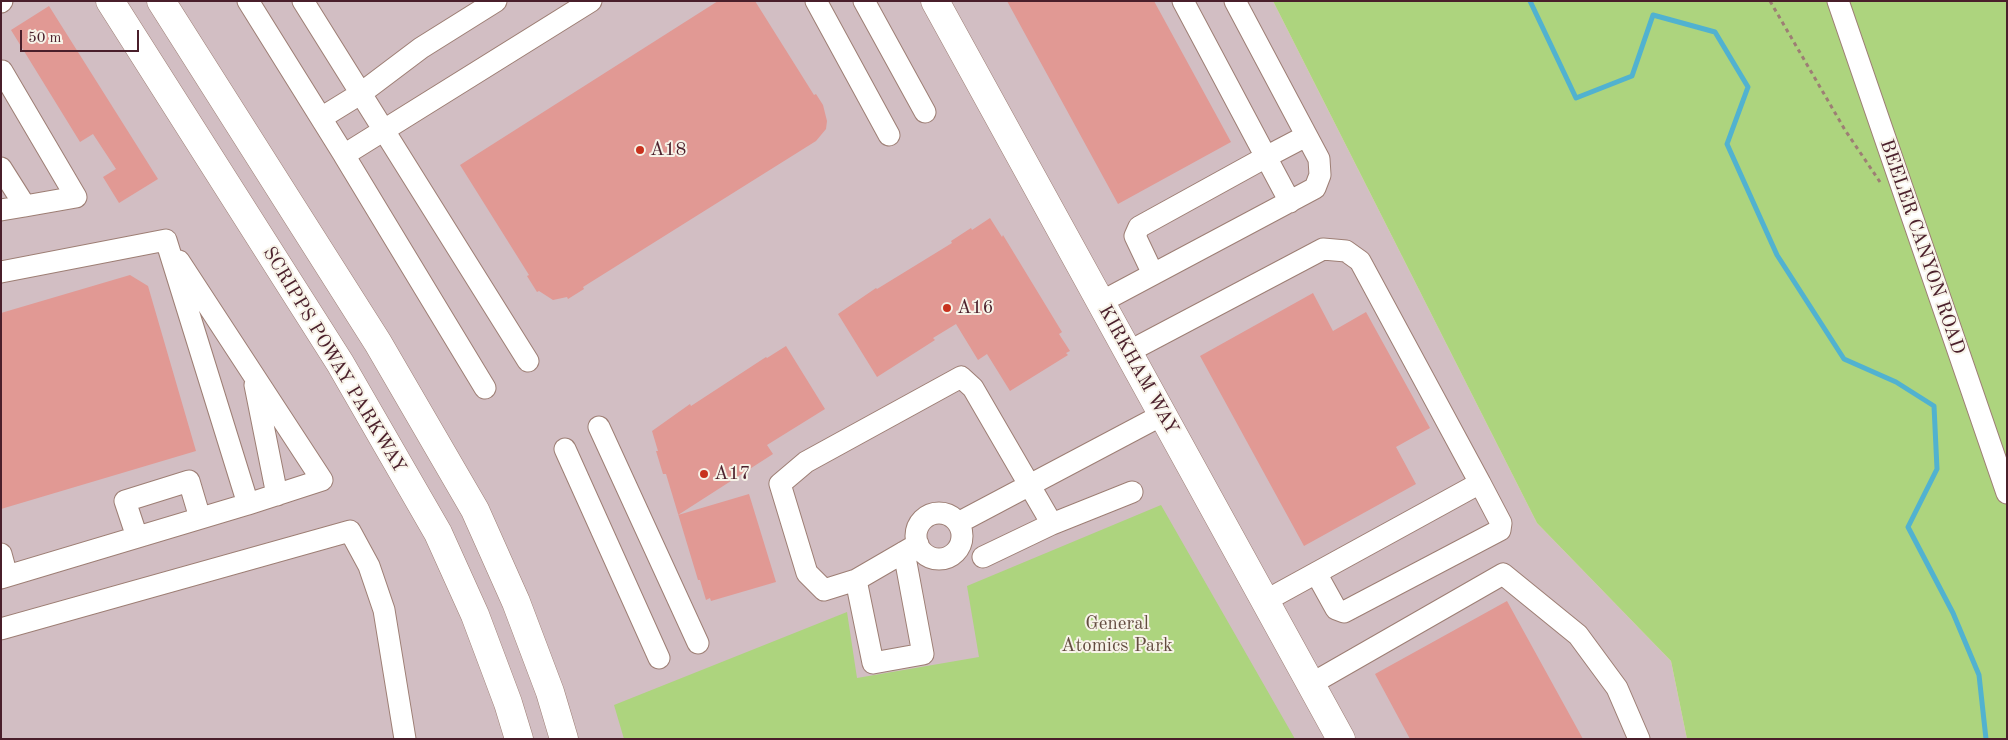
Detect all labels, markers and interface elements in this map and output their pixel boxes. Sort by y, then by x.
scale bar [22,20,141,52]
text: 50 m [28,31,62,46]
street label: BEELER CANYON ROAD [1874,136,1970,358]
place label: A18 [650,139,687,161]
marker: A18 [634,144,646,156]
street label: SCRIPPS POWAY PARKWAY [257,243,411,477]
place label: A16 [957,297,994,319]
street label: KIRKHAM WAY [1093,301,1183,439]
marker: A16 [941,302,953,314]
place label: A17 [714,463,751,485]
marker: A17 [698,468,710,480]
park label: General Atomics Park [1061,613,1173,657]

